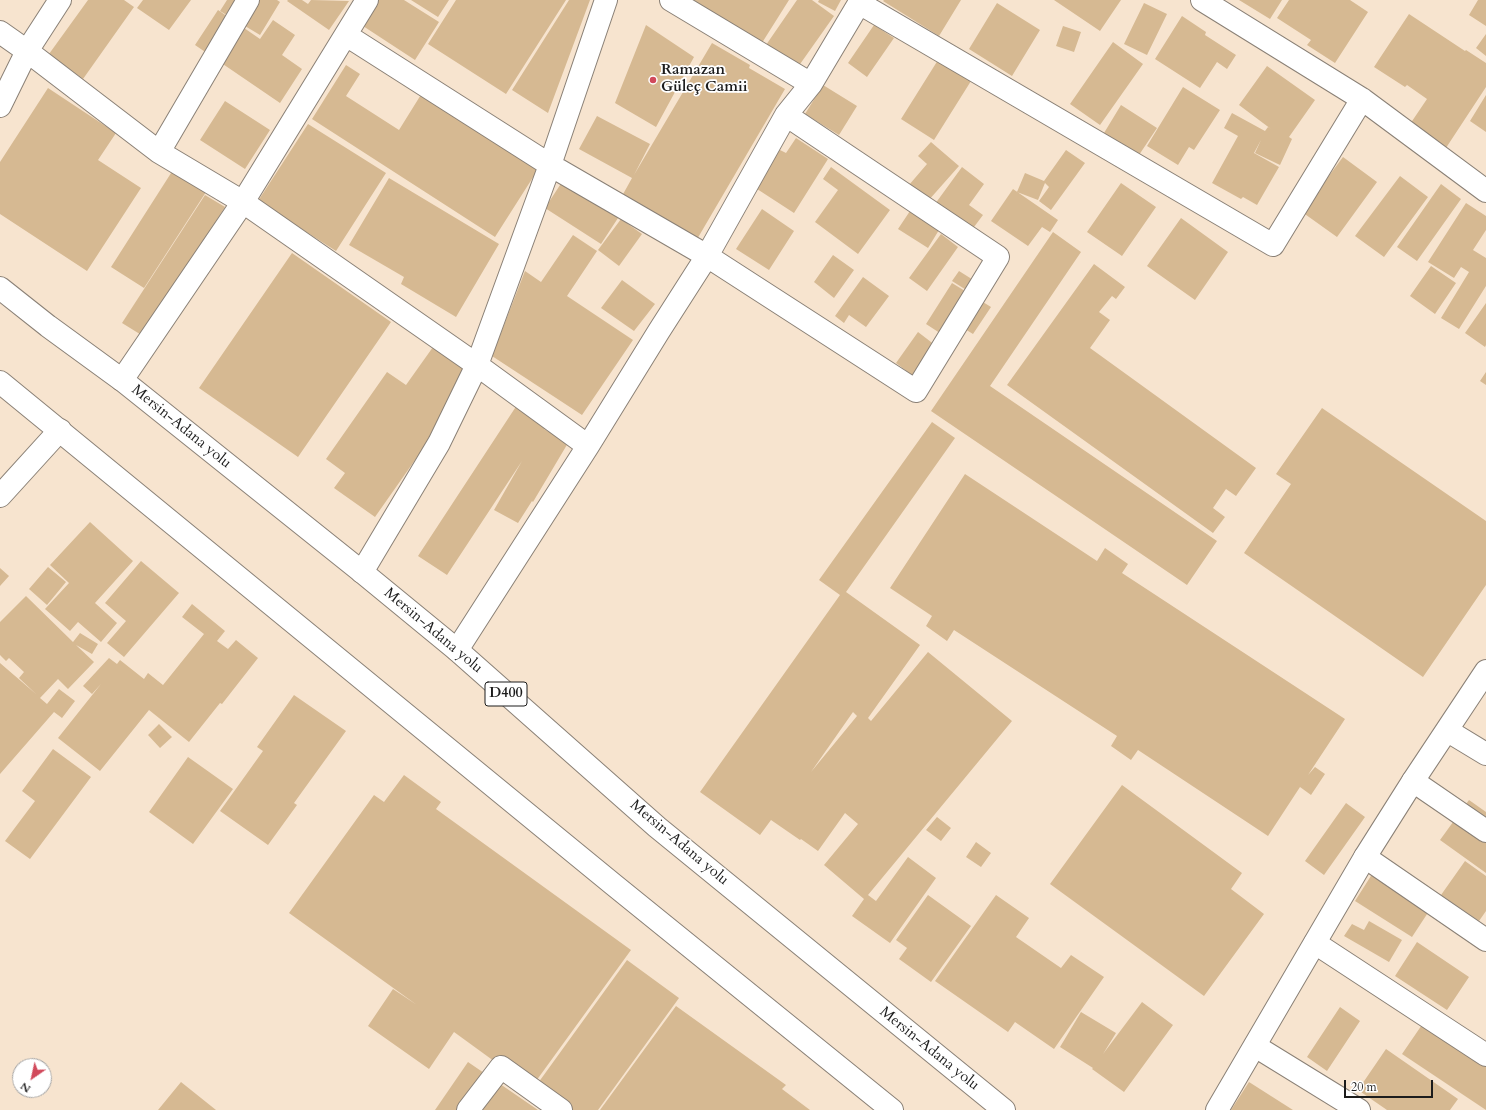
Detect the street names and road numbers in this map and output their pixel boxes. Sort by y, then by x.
street label: Mersin-Adana yolu [127,381,235,473]
street label: Mersin-Adana yolu [380,585,486,677]
road number: D400 [485,682,527,706]
street label: Mersin-Adana yolu [626,797,732,889]
street label: Mersin-Adana yolu [875,1003,983,1095]

